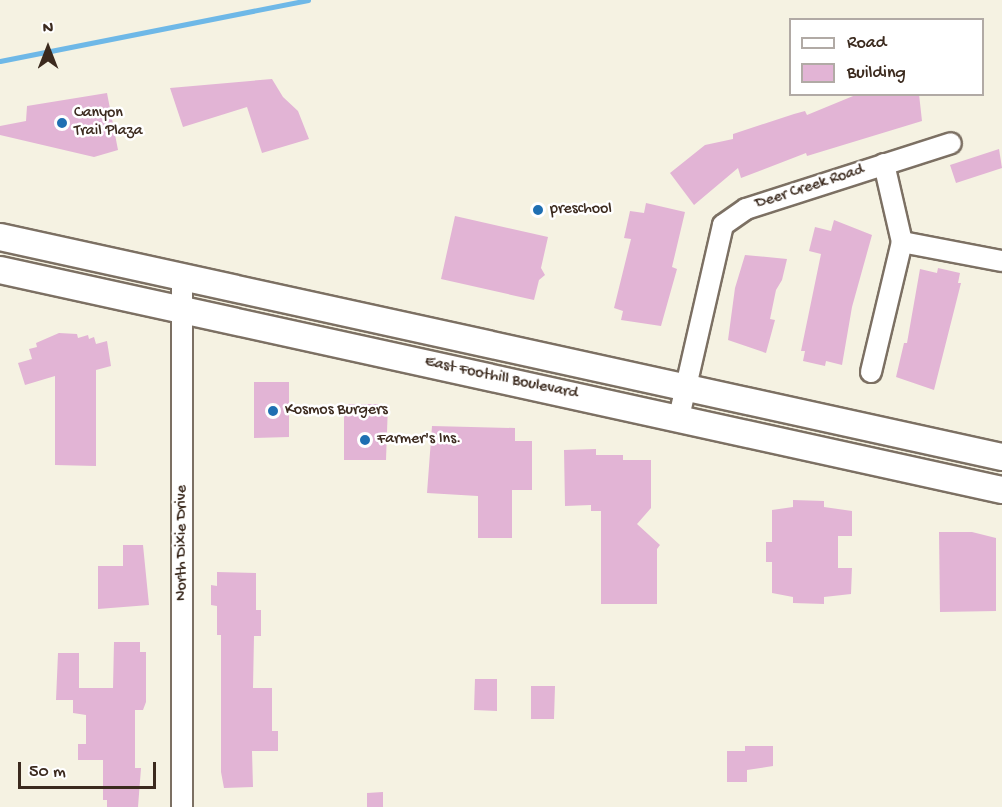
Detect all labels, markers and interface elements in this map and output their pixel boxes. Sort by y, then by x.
north arrow [18,18,78,78]
legend [789,18,984,96]
text: N [43,20,53,39]
text: Road [847,33,886,54]
text: Building [847,63,906,84]
place label: Canyon Trail Plaza [74,104,143,142]
marker: Canyon Trail Plaza [55,116,69,130]
street label: Deer Creek Road [753,161,867,215]
place label: preschool [550,200,612,220]
marker: preschool [531,203,545,217]
street label: East Foothill Boulevard [423,353,579,405]
place label: Kosmos Burgers [285,401,388,421]
marker: Kosmos Burgers [266,404,280,418]
place label: Farmer's Ins. [377,430,461,450]
marker: Farmer's Ins. [358,433,372,447]
street label: North Dixie Drive [173,485,193,601]
scale bar [21,750,159,788]
text: 50 m [29,762,66,783]

